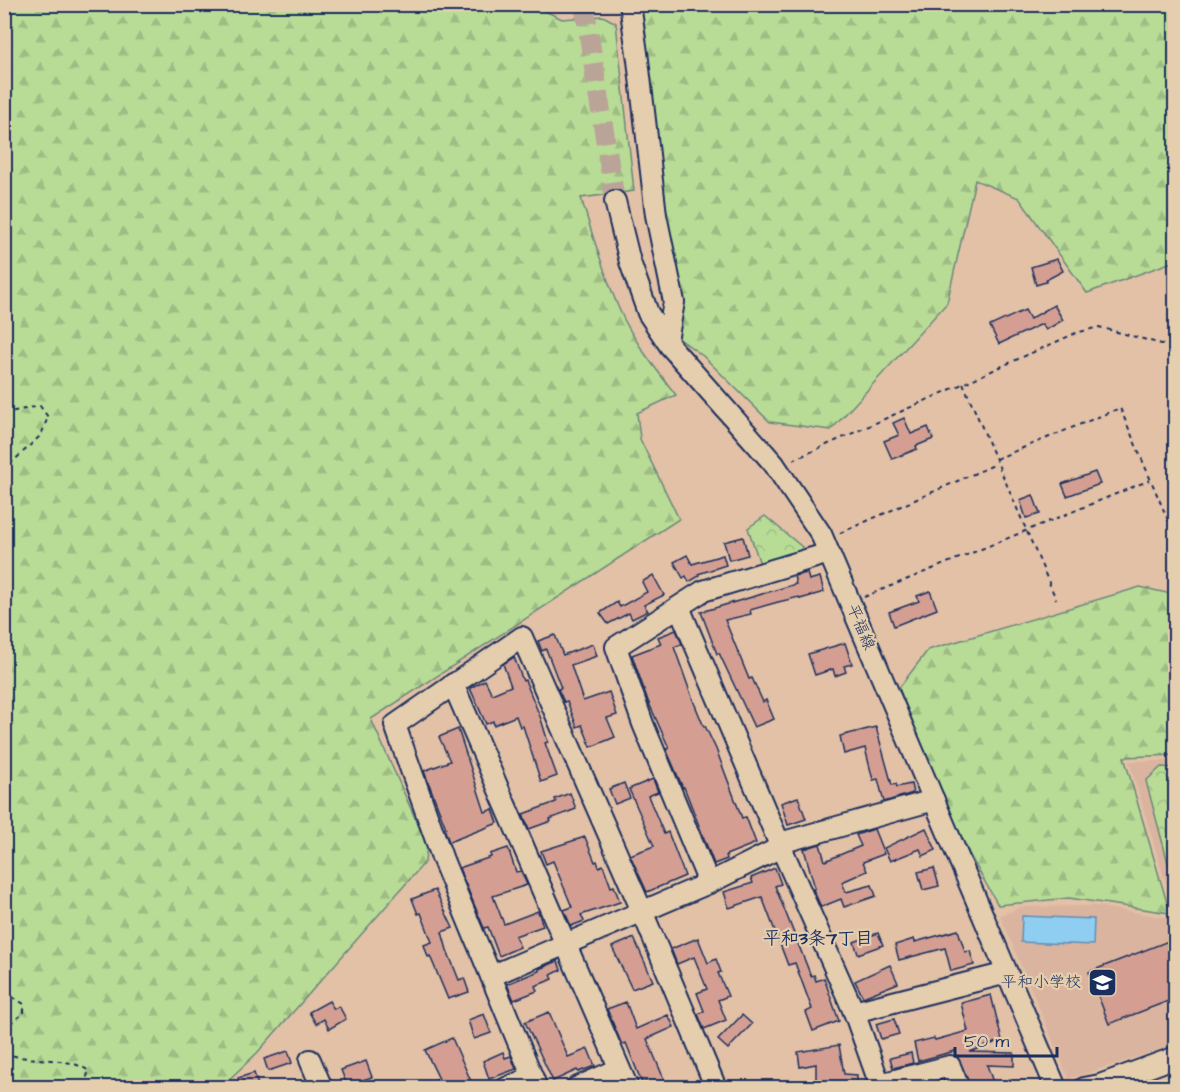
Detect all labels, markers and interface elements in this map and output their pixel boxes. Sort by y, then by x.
street label: 平福線 [841,601,881,653]
district label: 平和3条7丁目 [763,926,873,951]
school or university icon: 平和小学校 [1086,966,1118,998]
place label: 平和小学校 [1001,971,1081,993]
scale bar [955,1020,1057,1058]
text: 50 m [964,1029,1009,1054]

